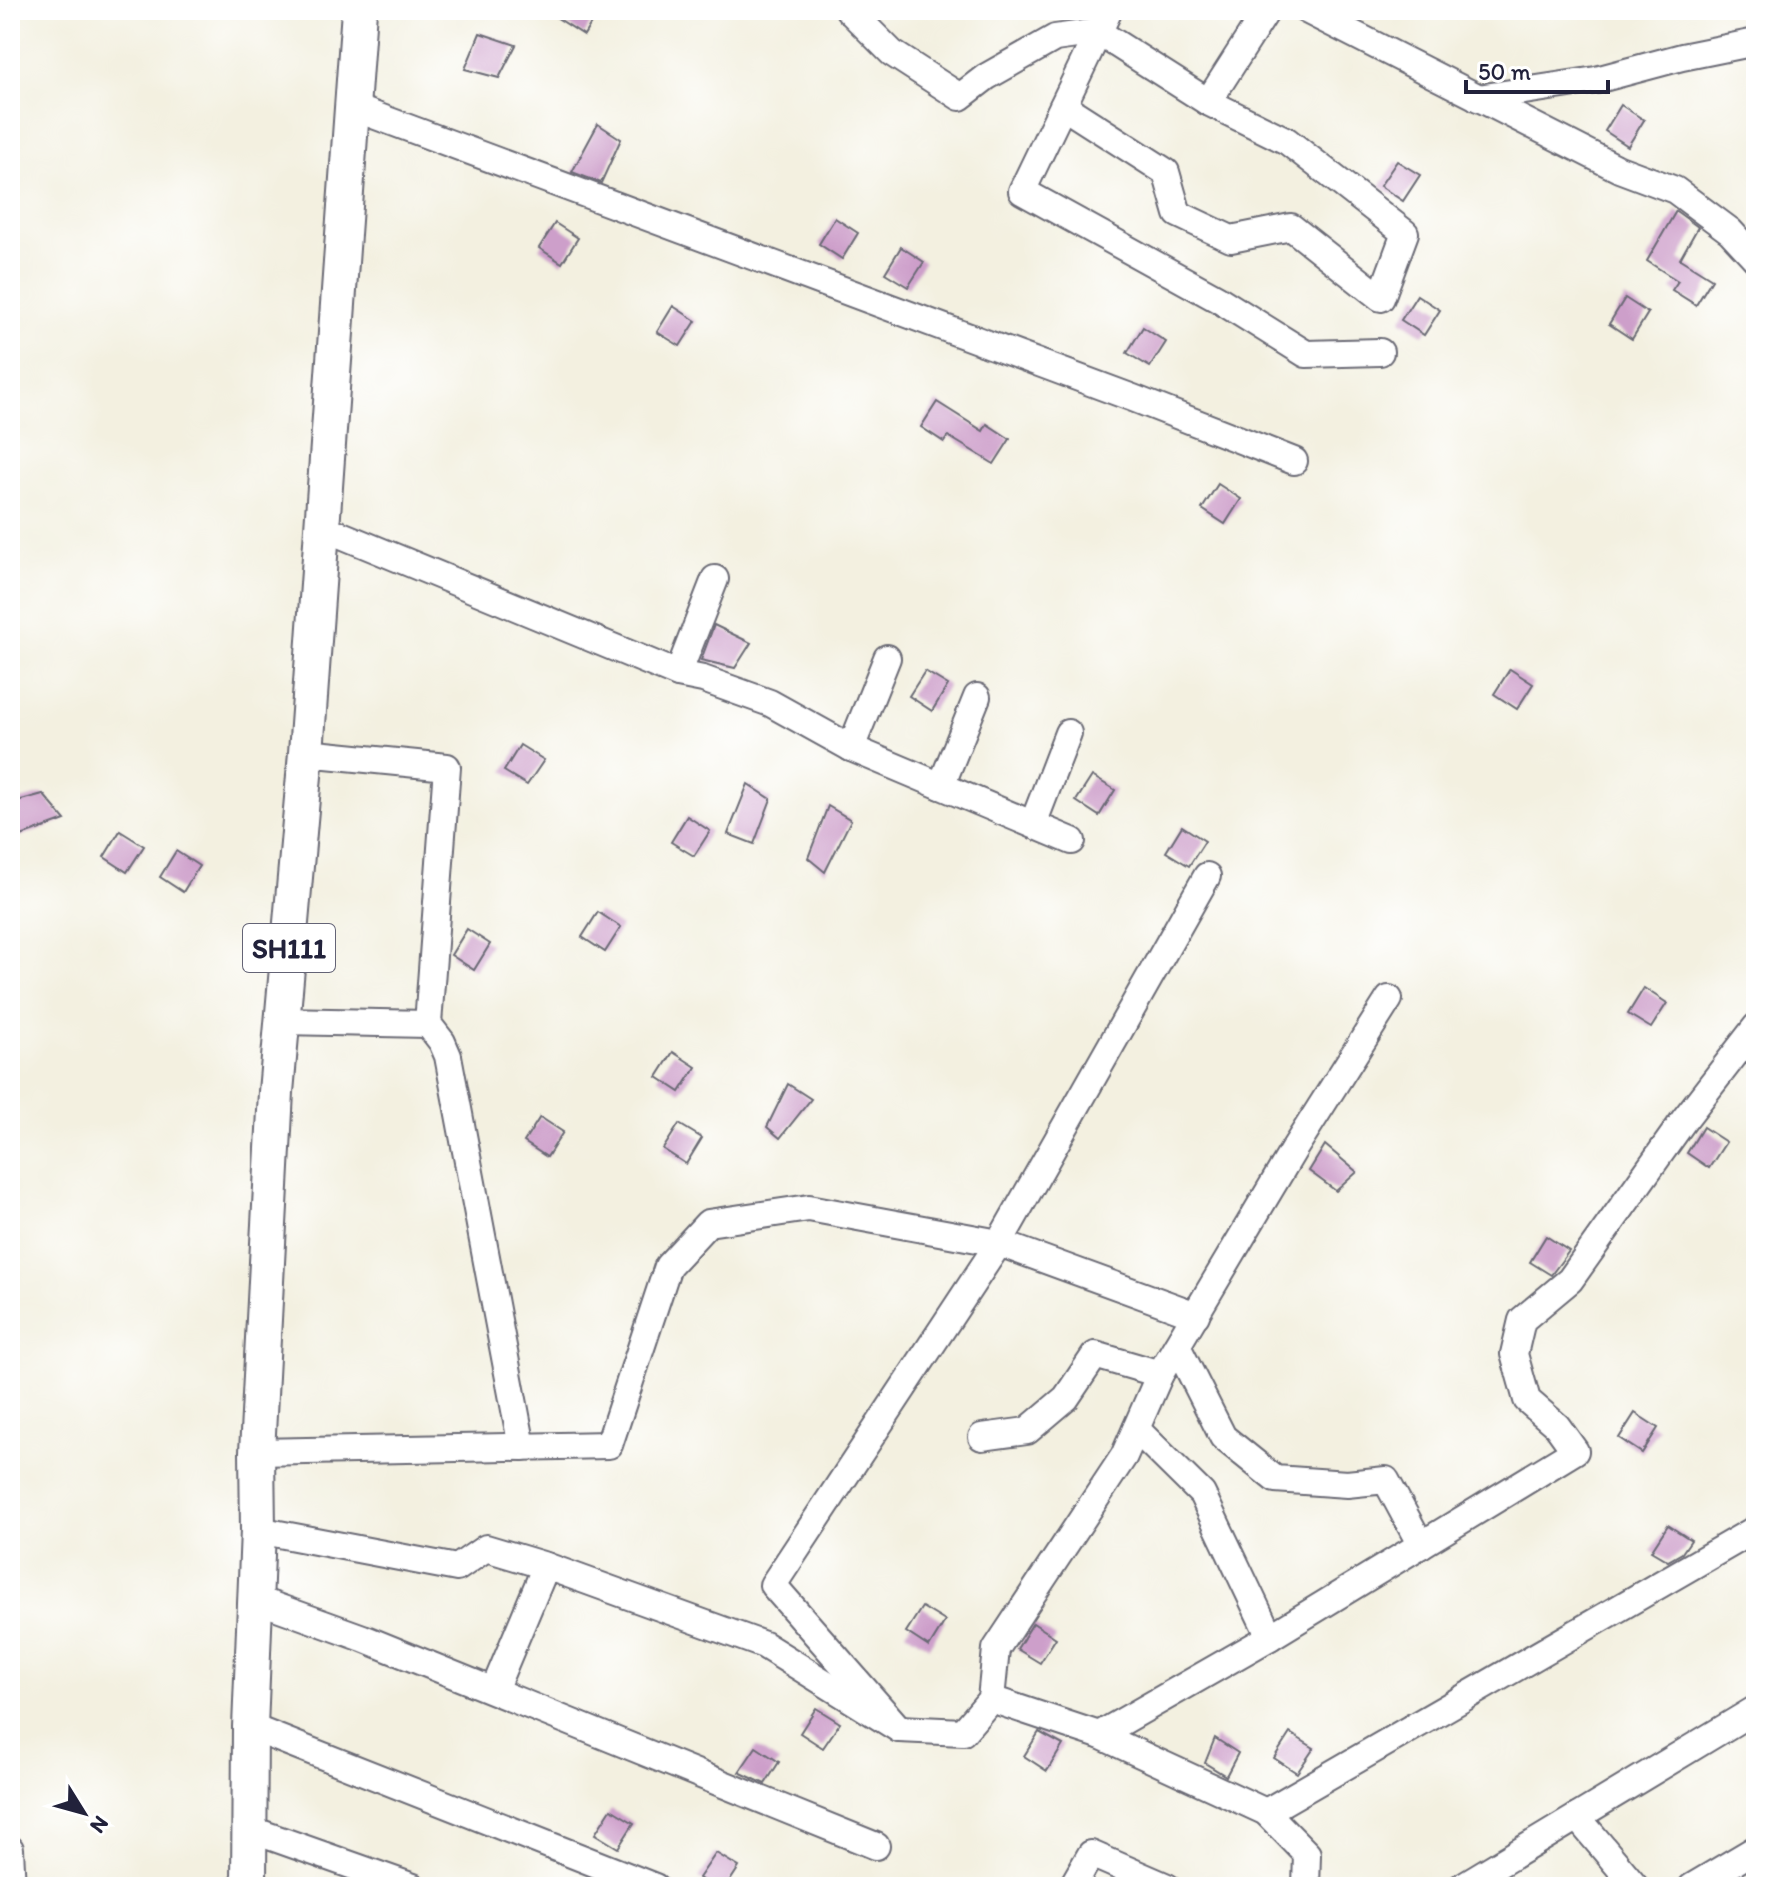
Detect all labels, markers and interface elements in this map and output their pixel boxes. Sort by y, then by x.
scale bar [1466,44,1608,94]
text: 50 m [1478,57,1531,86]
road number: SH111 [243,924,335,972]
north arrow [44,1773,124,1853]
text: N [84,1811,115,1839]

